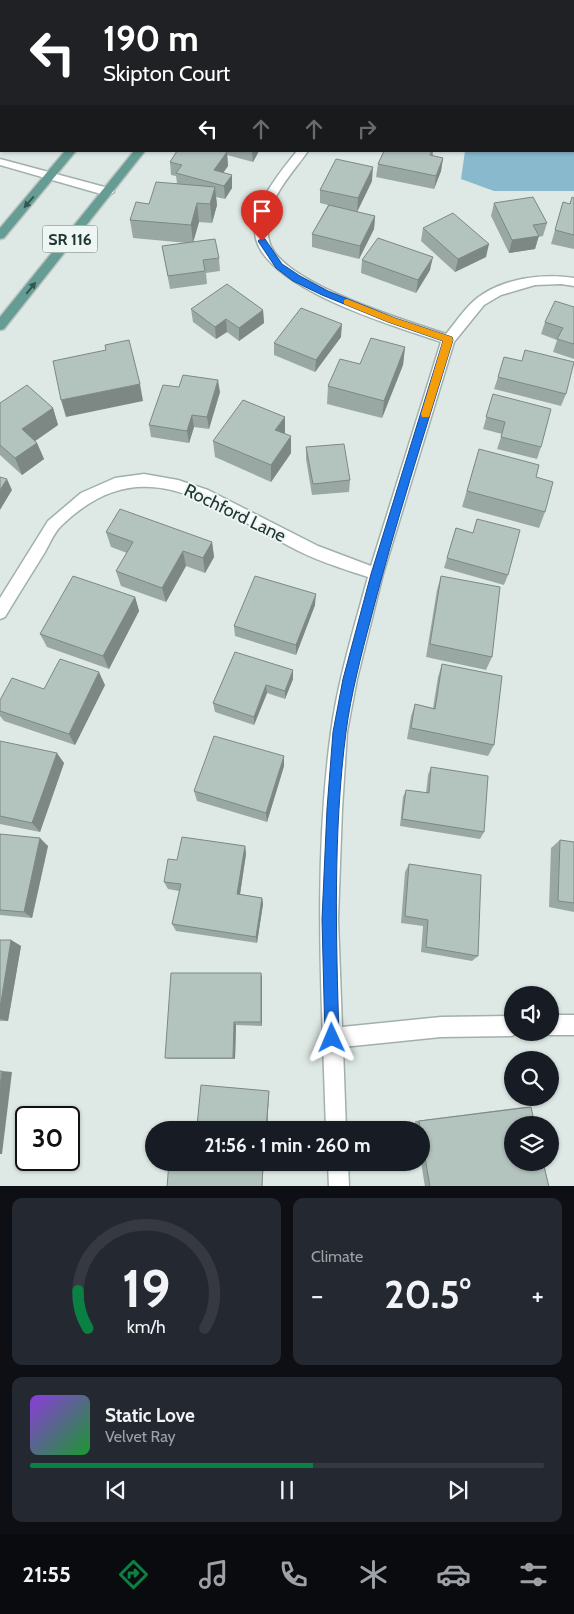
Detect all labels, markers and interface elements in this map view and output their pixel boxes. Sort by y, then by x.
text: 190 m [103,17,199,60]
icon: left [20,20,85,85]
text: Skipton Court [103,60,230,87]
icon: left [194,115,222,143]
icon: ahead [247,115,275,143]
icon: ahead [300,115,328,143]
icon: right [353,115,381,143]
pin [241,190,283,241]
one-way arrow [23,195,34,208]
icon: arrive [248,197,276,225]
road number: SR 116 [42,225,98,252]
one-way arrow [25,282,36,295]
street label: Rochford Lane [181,479,289,547]
map controls [504,986,559,1171]
button: sound [504,986,559,1041]
position arrow [305,1011,357,1063]
button: search [504,1051,559,1106]
speed limit sign: 30 [15,1106,80,1171]
button: layers [504,1116,559,1171]
text: 21:56 · 1 min · 260 m [205,1134,370,1157]
text: Climate [311,1247,363,1266]
text: 19 [122,1257,171,1320]
text: 20.5° [384,1271,471,1318]
text: − [311,1278,323,1312]
text: + [532,1278,544,1312]
text: km/h [127,1316,166,1337]
text: Static Love [105,1404,195,1427]
text: Velvet Ray [105,1427,176,1446]
icon: previous [102,1476,130,1504]
icon: pause [273,1476,301,1504]
icon: next [444,1476,472,1504]
icon: directions [116,1557,151,1592]
icon: music [196,1557,231,1592]
icon: phone [276,1557,311,1592]
icon: climate [356,1557,391,1592]
icon: car [436,1557,471,1592]
icon: filters [516,1557,551,1592]
text: 21:55 [23,1561,71,1588]

